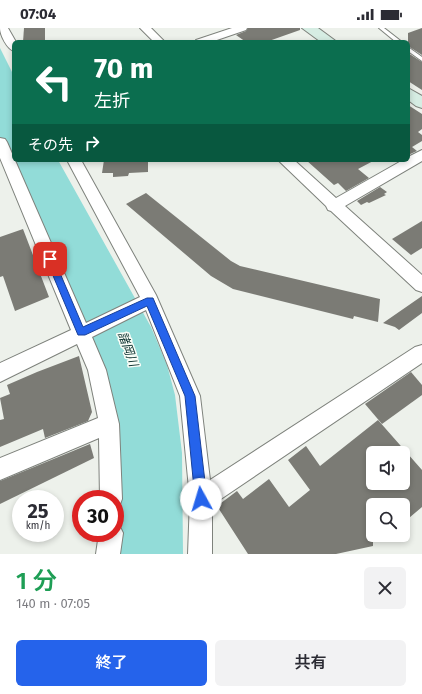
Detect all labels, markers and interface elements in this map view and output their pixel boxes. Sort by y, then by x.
text: 07:04 [20,5,56,23]
text: 70 m [94,52,153,85]
icon: left [28,56,80,108]
text: 左折 [94,90,130,112]
icon: right [81,132,103,154]
text: その先 [28,136,73,154]
pin [33,242,67,276]
icon: arrive [39,248,61,270]
water label: 諸岡川 [115,330,141,370]
map controls [366,446,410,542]
button: sound [366,446,410,490]
position arrow [180,478,222,520]
speed limit sign: 30 [72,490,124,542]
button: search [366,498,410,542]
text: 25 [27,499,49,523]
text: km/h [26,520,50,532]
text: 1 分 [16,567,57,595]
button: close [364,567,406,609]
text: 140 m · 07:05 [16,596,90,611]
button: 終了 [16,640,207,686]
button: 共有 [215,640,406,686]

